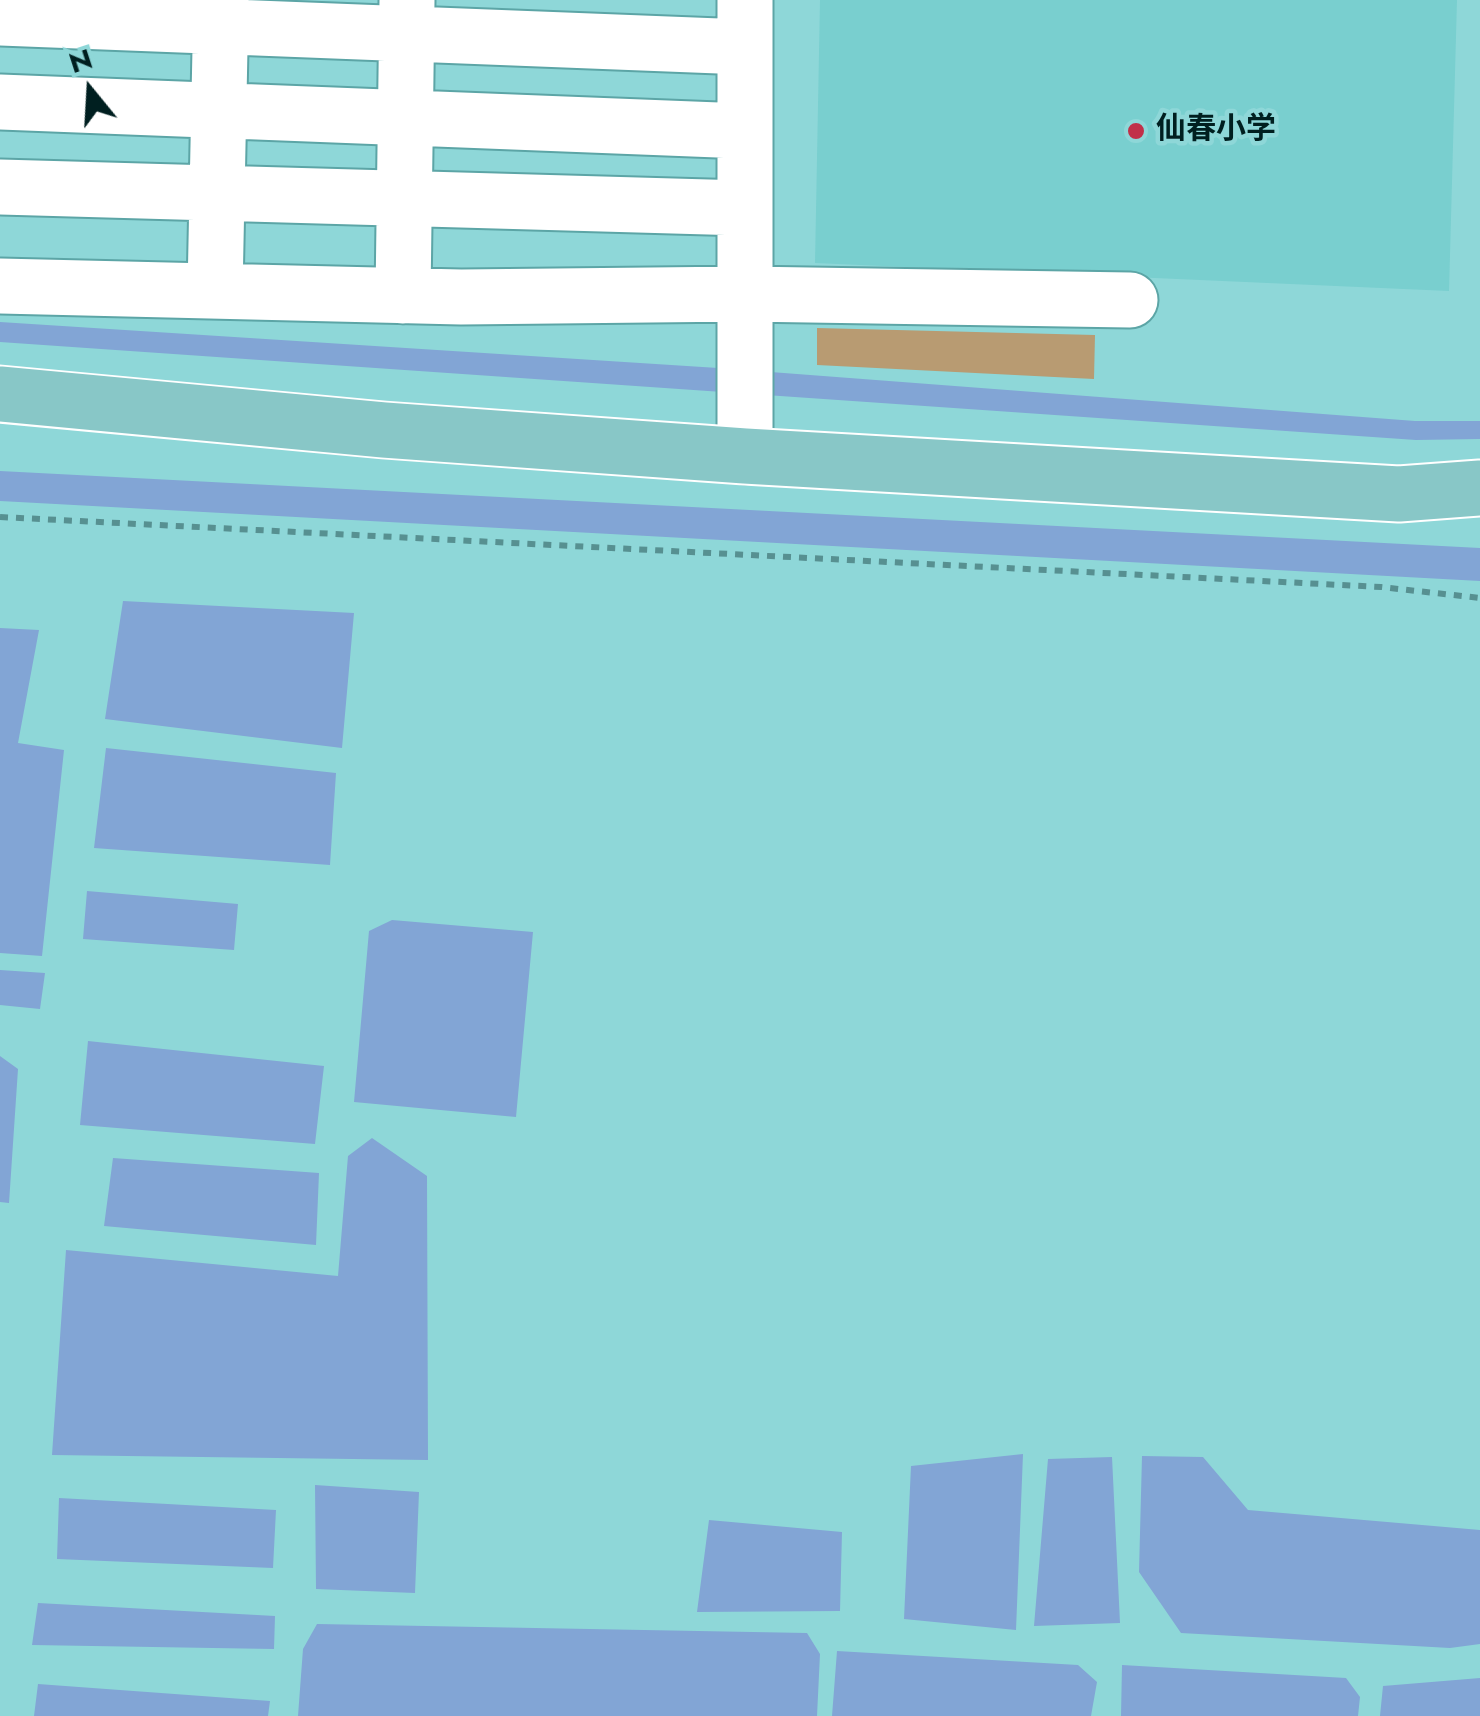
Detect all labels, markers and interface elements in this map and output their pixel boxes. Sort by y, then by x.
text: N [64,38,97,84]
north arrow [40,40,140,140]
place label: 仙春小学 [1156,113,1276,149]
marker: 仙春小学 [1125,120,1147,142]

